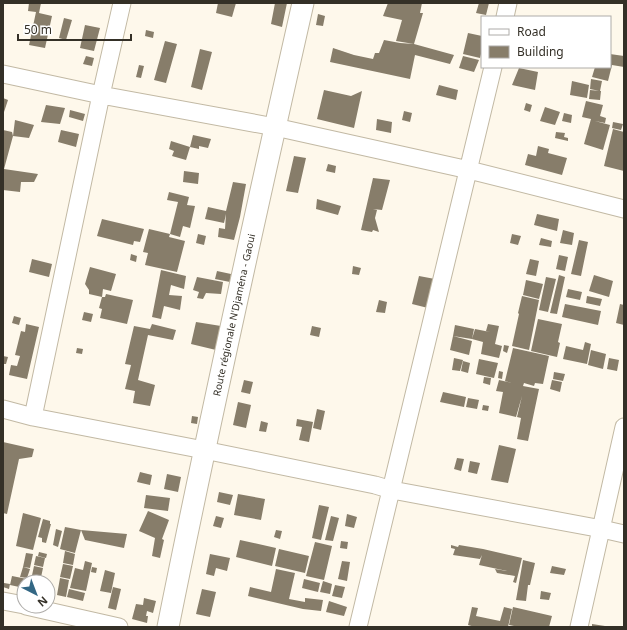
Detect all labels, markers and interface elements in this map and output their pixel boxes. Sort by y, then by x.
scale bar [18,16,131,42]
legend [481,16,611,68]
text: 50 m [24,21,52,38]
text: Road [517,23,546,40]
text: Building [517,43,564,60]
street label: Route régionale N'Djaména - Gaoui [209,232,258,397]
north arrow [16,574,56,614]
text: N [35,593,51,610]

